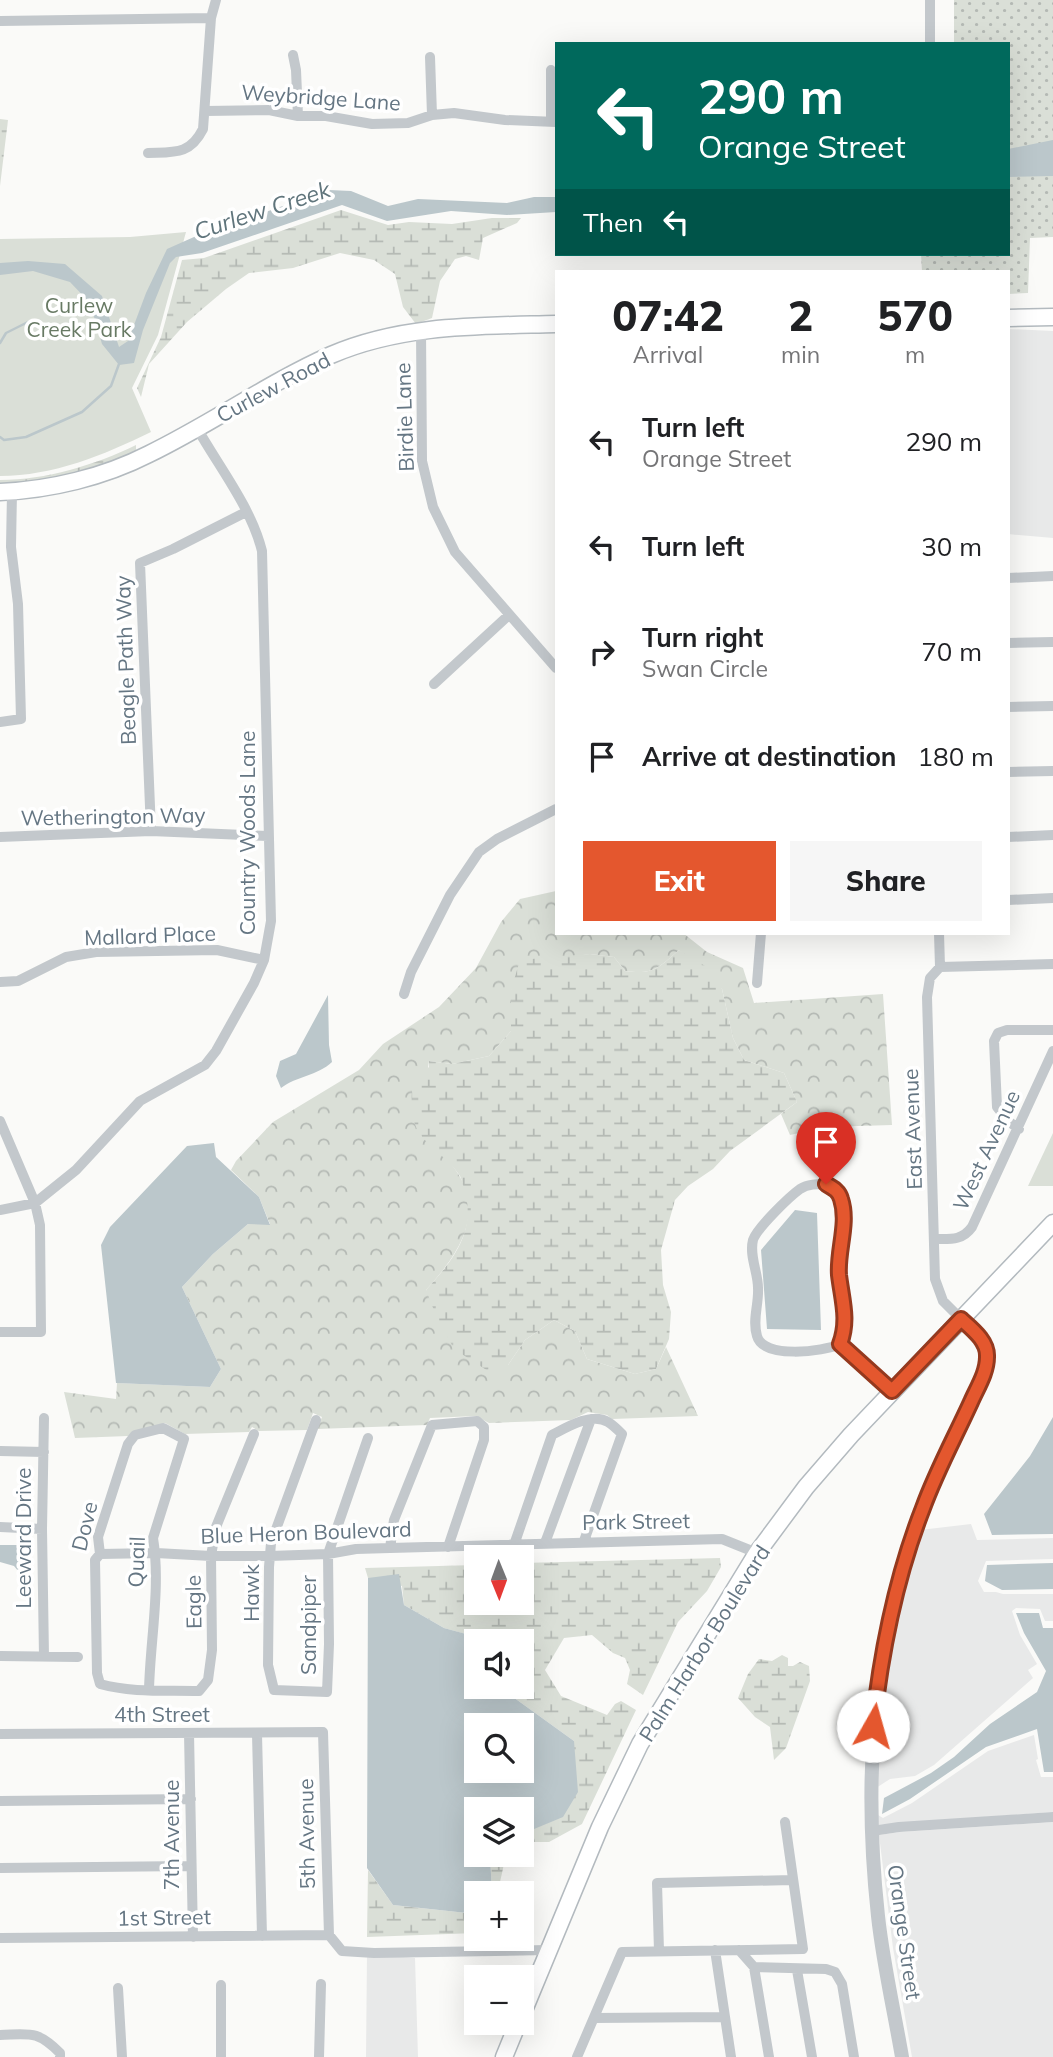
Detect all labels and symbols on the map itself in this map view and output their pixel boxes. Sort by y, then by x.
street label: Weybridge Lane [240,78,402,116]
water label: Curlew Creek [190,174,335,246]
park label: Curlew Creek Park [26,292,132,342]
street label: Curlew Road [212,346,334,428]
street label: Birdie Lane [389,362,419,472]
street label: Beagle Path Way [109,575,141,745]
street label: Country Woods Lane [234,731,260,935]
street label: Wetherington Way [20,801,206,831]
street label: Mallard Place [84,920,216,950]
street label: East Avenue [897,1068,927,1190]
street label: West Avenue [947,1086,1025,1214]
pin [796,1112,856,1184]
street label: Leeward Drive [10,1468,36,1609]
street label: Dove [65,1499,103,1553]
street label: Park Street [582,1507,690,1535]
street label: Blue Heron Boulevard [200,1515,412,1549]
street label: Quail [122,1536,150,1588]
street label: Palm Harbor Boulevard [633,1540,775,1746]
north arrow [464,1545,534,1615]
street label: Hawk [238,1564,264,1622]
street label: Eagle [180,1575,206,1629]
street label: Sandpiper [295,1575,321,1675]
position arrow [836,1689,910,1763]
street label: 4th Street [114,1701,210,1727]
street label: 5th Avenue [292,1778,320,1890]
street label: 7th Avenue [158,1780,184,1890]
street label: Orange Street [883,1863,927,2001]
street label: 1st Street [117,1903,211,1931]

